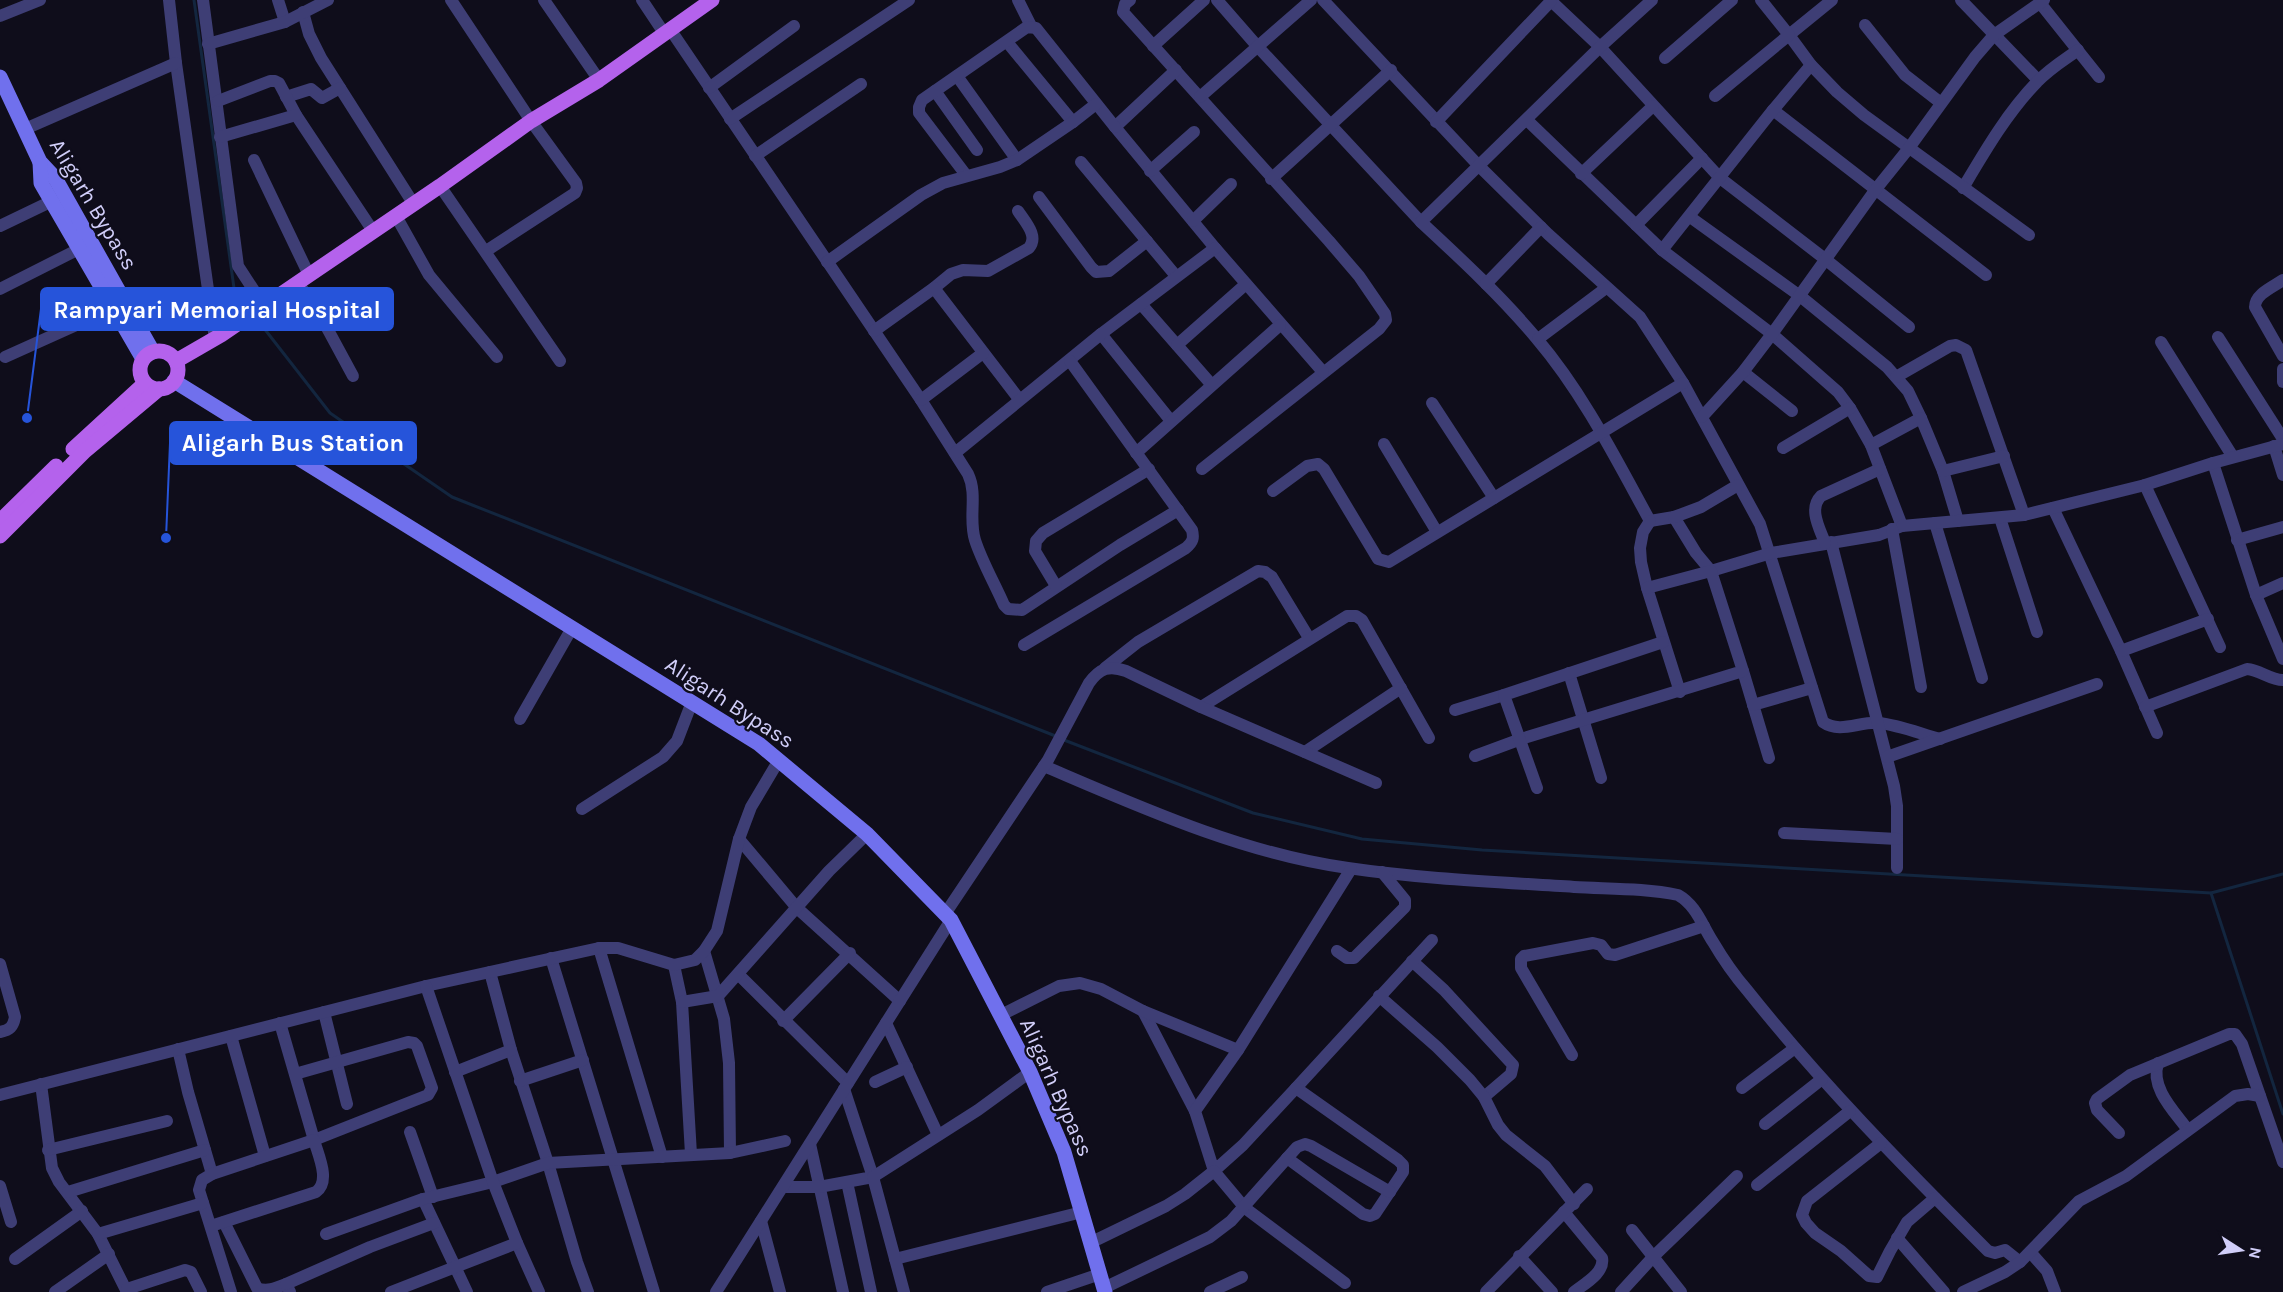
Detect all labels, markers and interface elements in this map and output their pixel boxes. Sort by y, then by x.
street label: Aligarh Bypass [44,134,142,275]
callout: Rampyari Memorial Hospital [41,288,393,330]
text: Rampyari Memorial Hospital [53,296,381,324]
callout: Aligarh Bus Station [170,422,416,464]
text: Aligarh Bus Station [182,429,404,457]
street label: Aligarh Bypass [660,652,799,754]
street label: Aligarh Bypass [1014,1014,1098,1160]
north arrow [2211,1220,2271,1280]
text: N [2245,1245,2266,1261]

